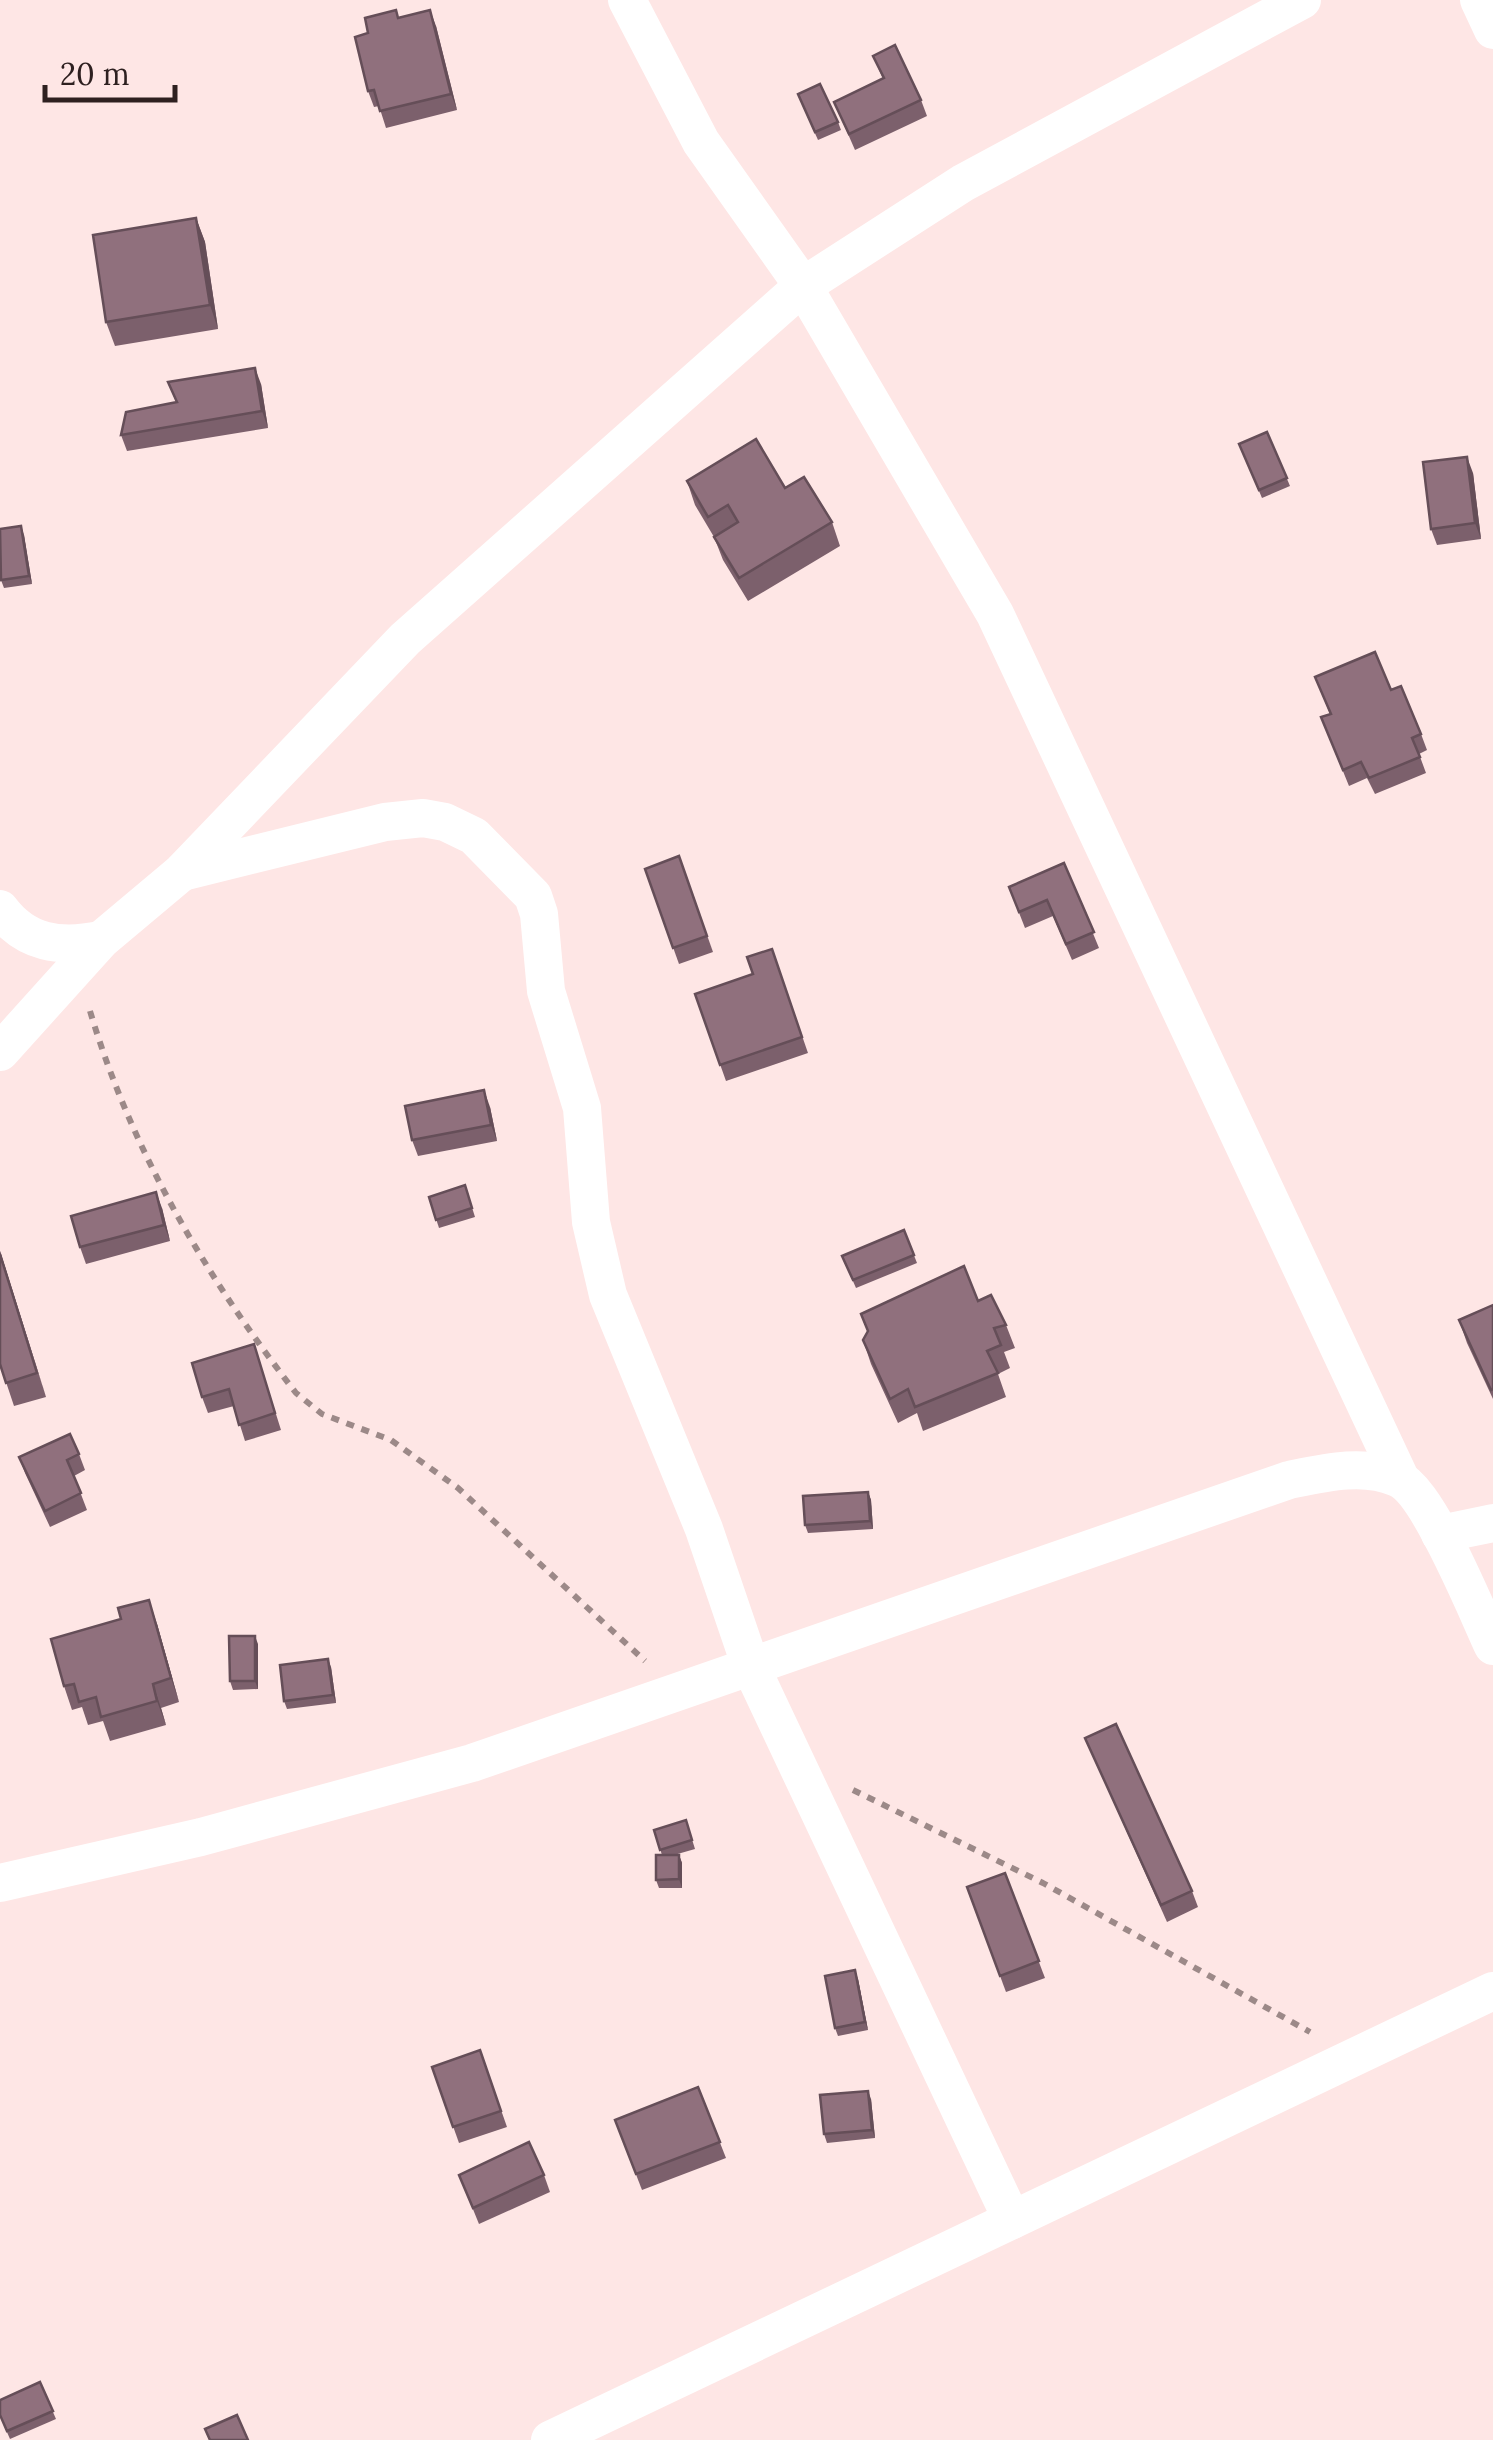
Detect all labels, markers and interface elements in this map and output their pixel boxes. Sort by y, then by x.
scale bar [45,40,175,102]
text: 20 m [60,55,129,93]

